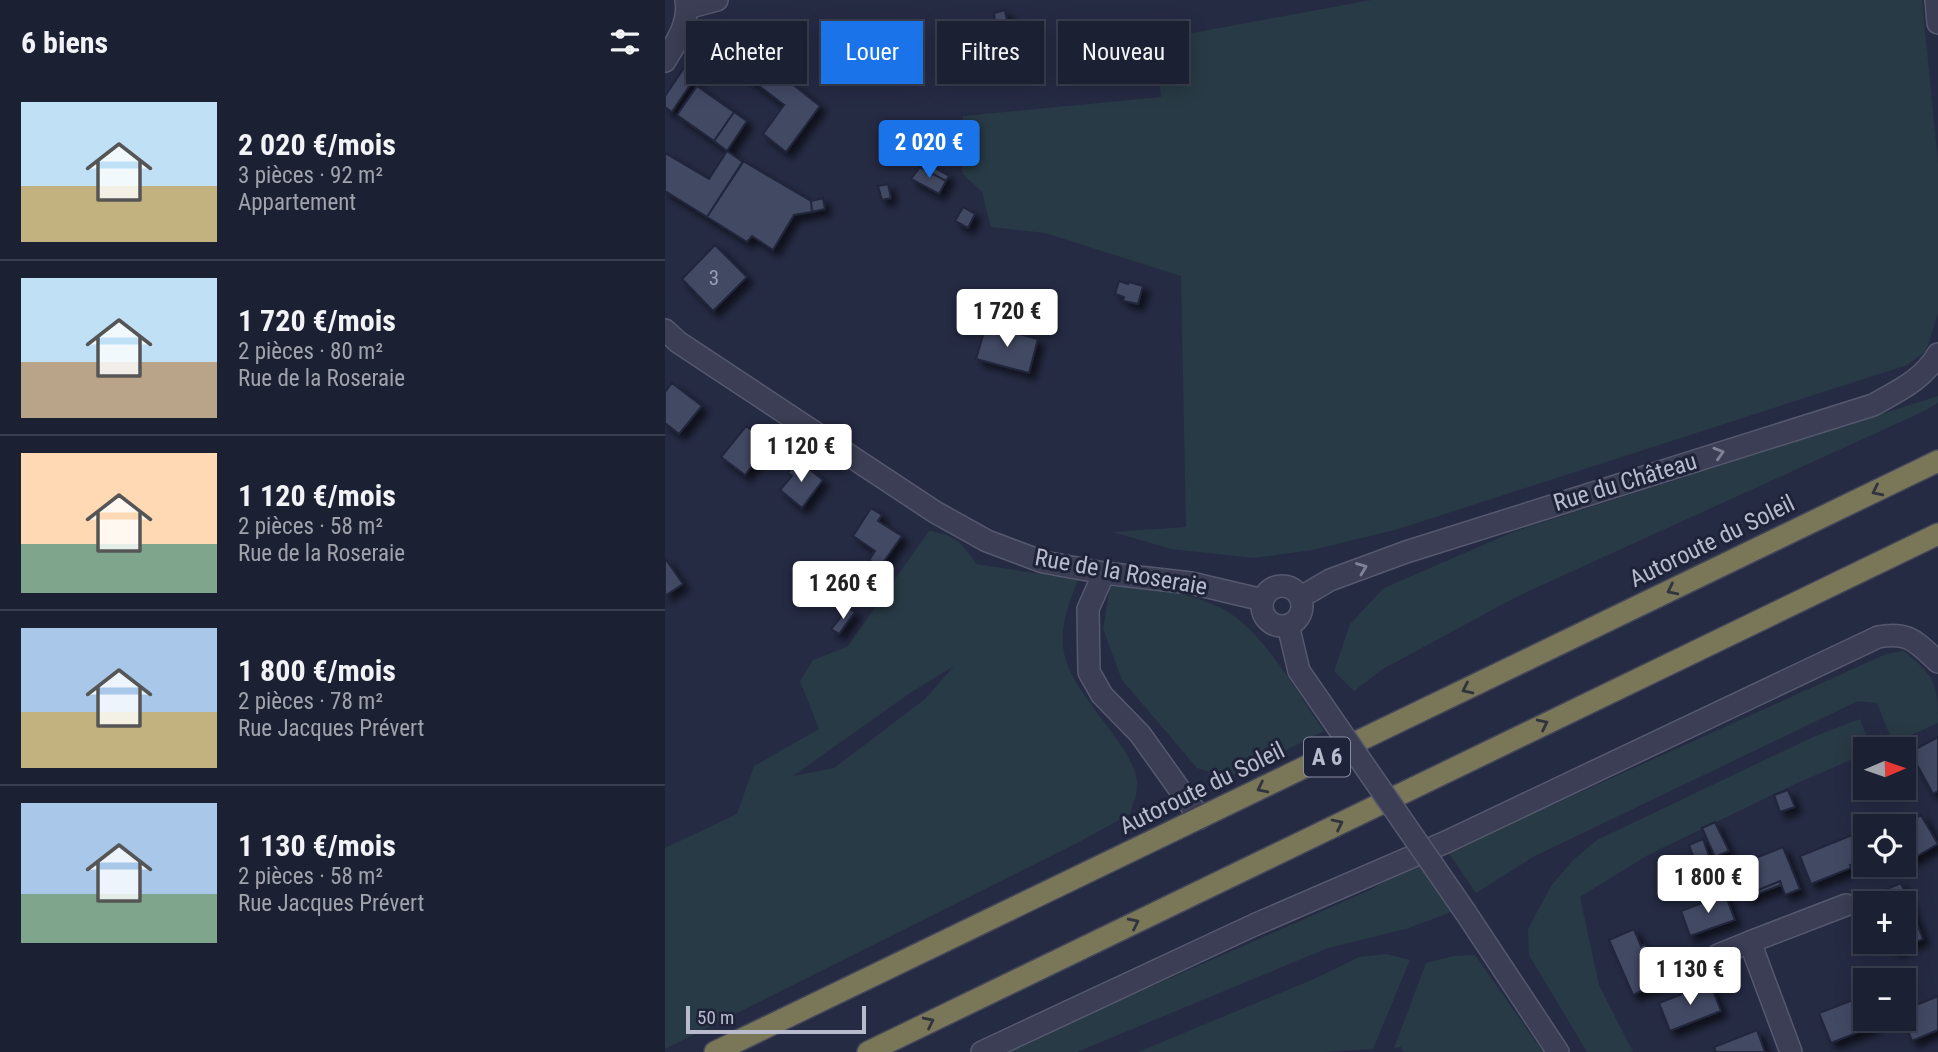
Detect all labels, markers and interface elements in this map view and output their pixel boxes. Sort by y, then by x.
chip: Acheter [686,21,807,84]
chip: Louer [821,21,923,84]
chip: Filtres [937,21,1044,84]
chip: Nouveau [1058,21,1189,84]
icon: filters [606,23,644,61]
text: 6 biens [21,25,108,60]
pin: 2 020 € [864,120,994,180]
text: 2 020 €/mois [238,127,396,162]
text: 2 020 € [895,129,963,156]
icon: home [77,130,161,214]
text: 3 pièces · 92 m² [238,162,383,189]
text: Appartement [238,189,356,216]
house number: 3 [709,266,719,290]
pin: 1 720 € [942,290,1072,349]
text: 1 720 € [973,298,1041,325]
text: 1 720 €/mois [238,303,396,338]
icon: home [77,306,161,390]
text: 2 pièces · 80 m² [238,338,383,365]
text: Rue de la Roseraie [238,365,405,392]
pin: 1 120 € [736,424,866,484]
text: 1 120 € [767,433,835,460]
one-way arrow [1712,446,1724,461]
street label: Rue du Château [1550,447,1700,517]
text: 1 120 €/mois [238,478,396,513]
icon: home [77,481,161,565]
one-way arrow [1872,483,1884,497]
street label: Autoroute du Soleil [1625,489,1799,593]
text: 2 pièces · 58 m² [238,513,383,540]
text: Rue de la Roseraie [238,540,405,567]
street label: Rue de la Roseraie [1033,543,1209,601]
pin: 1 260 € [778,562,908,621]
one-way arrow [1356,562,1368,576]
text: 1 260 € [809,570,877,597]
one-way arrow [1667,582,1679,596]
text: 1 800 €/mois [238,653,396,688]
icon: home [77,656,161,740]
one-way arrow [1462,681,1474,695]
text: 2 pièces · 78 m² [238,688,383,715]
text: Rue Jacques Prévert [238,715,424,742]
one-way arrow [1536,719,1548,733]
street label: Autoroute du Soleil [1115,736,1289,840]
road number: A 6 [1304,737,1350,776]
north arrow [1853,737,1916,800]
map controls [1853,737,1916,1031]
one-way arrow [1257,780,1269,794]
button: locate [1853,814,1916,877]
one-way arrow [1331,818,1343,832]
text: 1 130 €/mois [238,828,396,863]
icon: home [77,831,161,915]
pin: 1 800 € [1643,856,1773,915]
text: 2 pièces · 58 m² [238,863,383,890]
text: 1 800 € [1674,864,1742,891]
text: Rue Jacques Prévert [238,890,424,917]
button: + [1853,891,1916,954]
one-way arrow [1127,917,1139,931]
pin: 1 130 € [1625,948,1755,1007]
text: 1 130 € [1656,956,1724,983]
button: − [1853,968,1916,1031]
scale bar [686,1003,866,1035]
text: 50 m [697,1006,734,1029]
one-way arrow [922,1017,934,1031]

